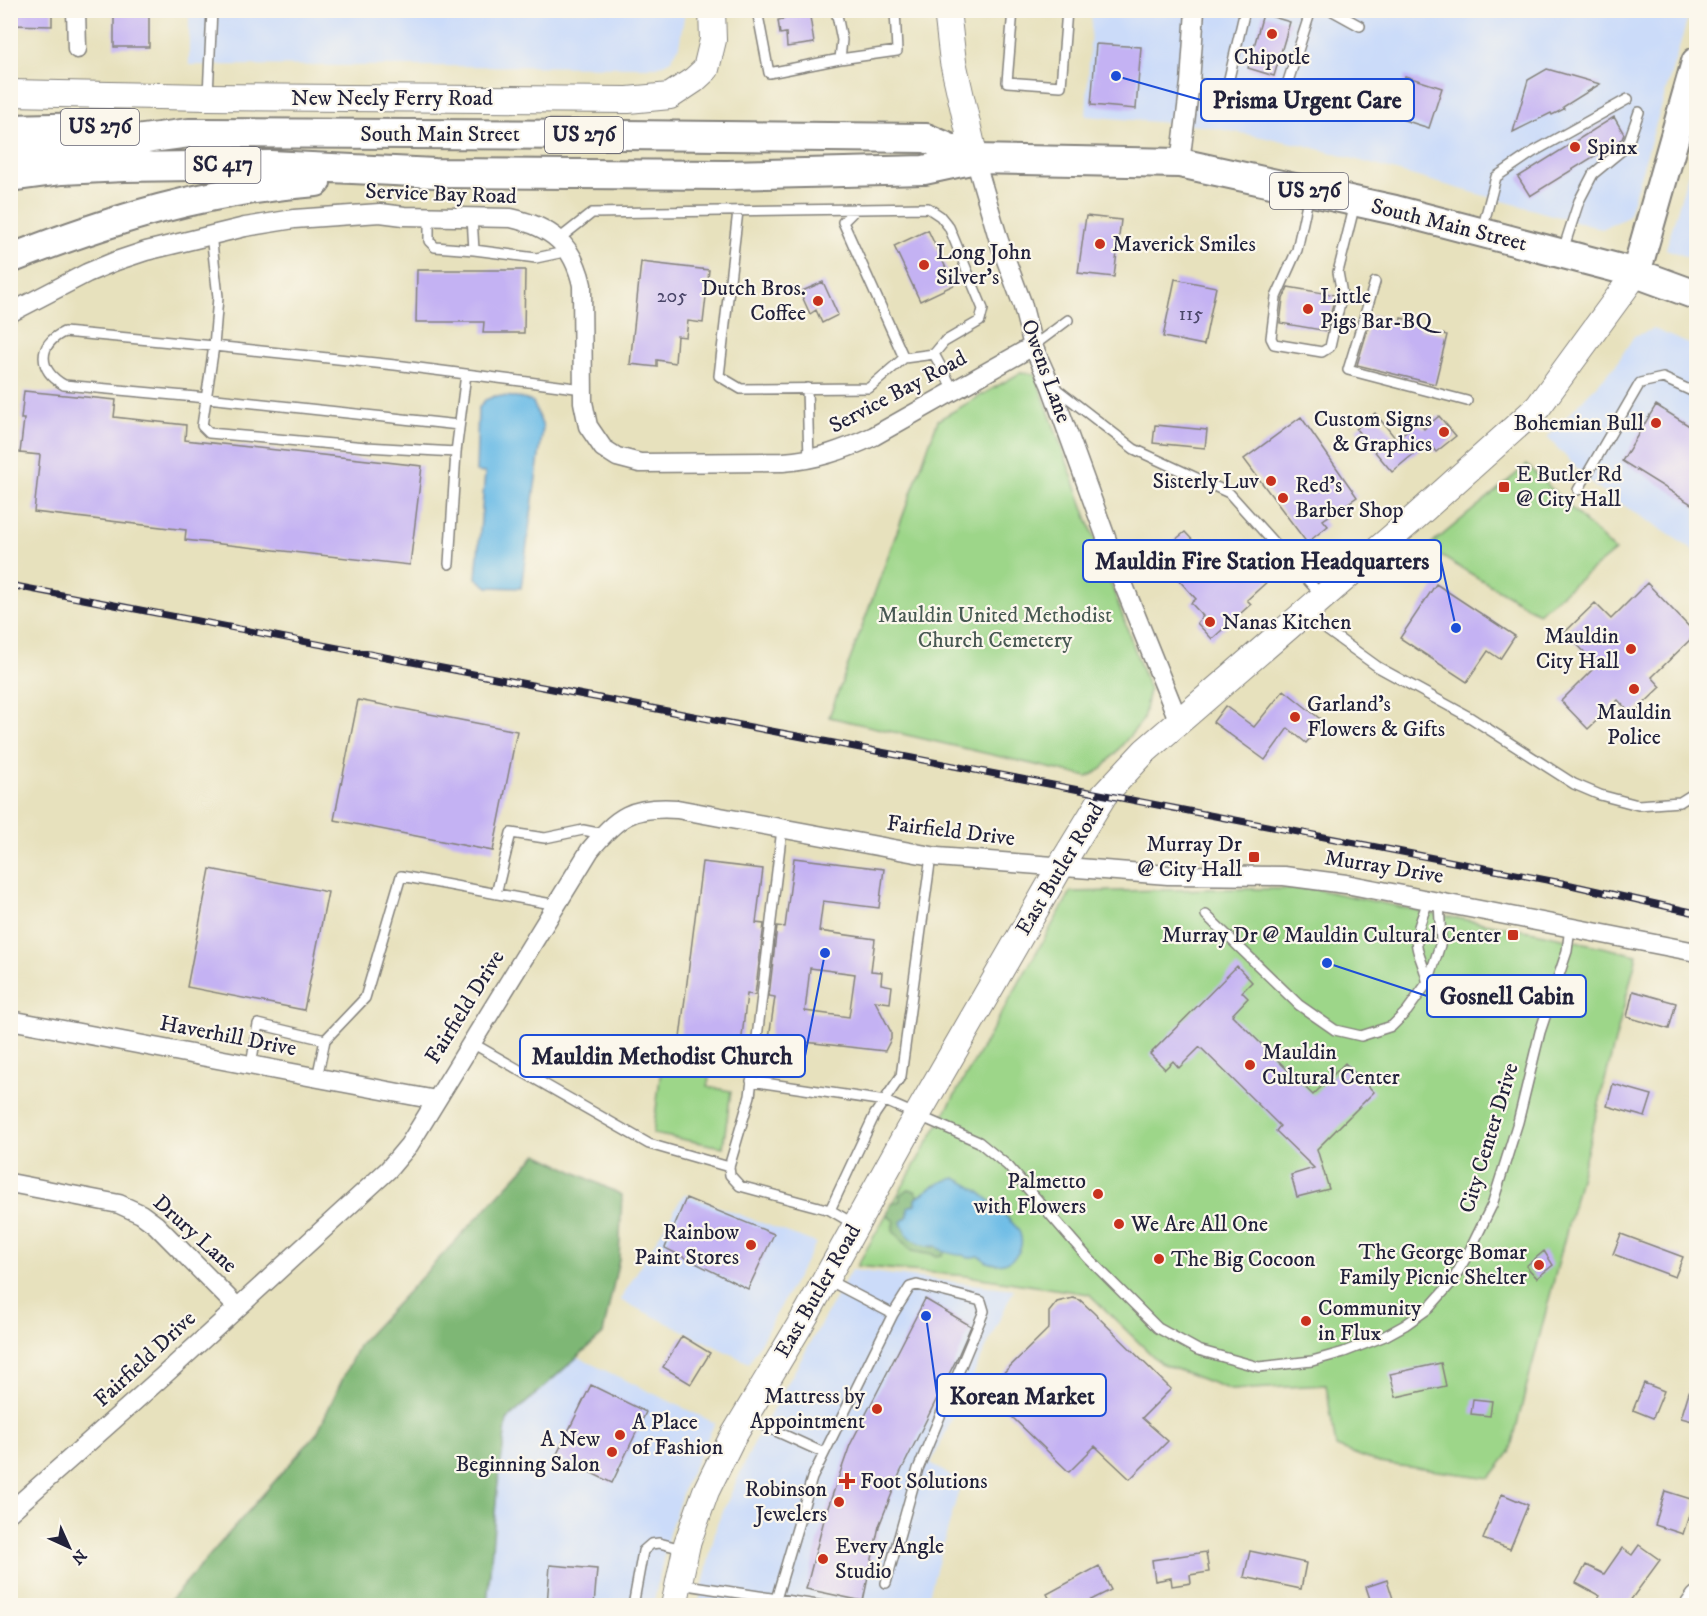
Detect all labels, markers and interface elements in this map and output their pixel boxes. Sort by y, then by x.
marker: Chipotle [1265,27,1279,41]
place label: Chipotle [1234,44,1310,71]
callout: Prisma Urgent Care [1201,79,1414,121]
street label: New Neely Ferry Road [291,85,493,112]
text: Prisma Urgent Care [1212,86,1402,116]
road number: US 276 [61,109,139,145]
road number: US 276 [545,117,623,153]
street label: South Main Street [360,121,520,148]
place label: Spinx [1587,134,1638,161]
marker: Spinx [1568,140,1582,154]
road number: SC 417 [186,147,260,183]
road number: US 276 [1270,173,1348,209]
street label: Service Bay Road [365,178,517,210]
street label: South Main Street [1368,193,1530,257]
place label: Maverick Smiles [1112,231,1256,258]
marker: Maverick Smiles [1093,237,1107,251]
place label: Long John Silver's [936,239,1032,291]
marker: Long John Silver's [917,258,931,272]
place label: Dutch Bros. Coffee [701,275,806,327]
place label: Little Pigs Bar-BQ [1320,283,1442,335]
house number: 205 [657,284,687,309]
marker: Dutch Bros. Coffee [811,294,825,308]
house number: 115 [1179,302,1203,327]
marker: Little Pigs Bar-BQ [1301,302,1315,316]
street label: Owens Lane [1015,316,1077,426]
street label: Service Bay Road [825,344,971,440]
place label: Custom Signs & Graphics [1314,406,1432,458]
place label: Bohemian Bull [1513,410,1644,437]
marker: Bohemian Bull [1649,416,1663,430]
marker: Custom Signs & Graphics [1437,425,1451,439]
place label: E Butler Rd @ City Hall [1516,461,1622,513]
place label: Sisterly Luv [1153,468,1259,495]
place label: Red's Barber Shop [1295,472,1404,524]
marker: Sisterly Luv [1264,474,1278,488]
marker: E Butler Rd @ City Hall [1497,480,1511,494]
marker: Red's Barber Shop [1276,491,1290,505]
callout: Mauldin Fire Station Headquarters [1083,540,1441,582]
text: Mauldin Fire Station Headquarters [1095,547,1429,577]
park label: Mauldin United Methodist Church Cemetery [878,602,1112,654]
place label: Nanas Kitchen [1222,609,1352,636]
marker: Nanas Kitchen [1203,615,1217,629]
place label: Mauldin City Hall [1536,623,1619,675]
marker: Mauldin City Hall [1624,642,1638,656]
marker: Mauldin Police [1627,682,1641,696]
place label: Garland's Flowers & Gifts [1307,691,1445,743]
place label: Mauldin Police [1597,699,1672,751]
marker: Garland's Flowers & Gifts [1288,710,1302,724]
street label: East Butler Road [1010,798,1110,940]
street label: Fairfield Drive [885,810,1017,852]
place label: Murray Dr @ City Hall [1137,831,1243,883]
street label: Murray Drive [1323,844,1445,890]
marker: Murray Dr @ City Hall [1247,850,1261,864]
place label: Murray Dr @ Mauldin Cultural Center [1162,922,1502,949]
marker: Murray Dr @ Mauldin Cultural Center [1506,928,1520,942]
street label: Fairfield Drive [419,945,511,1069]
callout: Gosnell Cabin [1427,975,1586,1017]
text: Gosnell Cabin [1440,982,1575,1012]
street label: Haverhill Drive [157,1010,299,1062]
callout: Mauldin Methodist Church [520,1035,805,1077]
place label: Mauldin Cultural Center [1262,1039,1401,1091]
text: Mauldin Methodist Church [532,1042,793,1072]
marker: Mauldin Cultural Center [1243,1058,1257,1072]
street label: City Center Drive [1453,1060,1525,1216]
place label: Palmetto with Flowers [973,1168,1086,1220]
marker: Palmetto with Flowers [1091,1187,1105,1201]
street label: Drury Lane [147,1189,243,1279]
place label: We Are All One [1130,1211,1268,1238]
marker: We Are All One [1112,1217,1126,1231]
place label: Rainbow Paint Stores [634,1219,739,1271]
street label: East Butler Road [769,1219,867,1363]
marker: Rainbow Paint Stores [744,1238,758,1252]
place label: The George Bomar Family Picnic Shelter [1339,1239,1528,1291]
place label: The Big Cocoon [1171,1246,1316,1273]
marker: The Big Cocoon [1152,1252,1166,1266]
marker: The George Bomar Family Picnic Shelter [1532,1258,1546,1272]
place label: Community in Flux [1318,1295,1422,1347]
street label: Fairfield Drive [89,1305,201,1413]
marker: Community in Flux [1299,1314,1313,1328]
callout: Korean Market [937,1374,1106,1416]
text: Korean Market [949,1382,1095,1412]
place label: Mattress by Appointment [750,1383,866,1435]
marker: Mattress by Appointment [870,1402,884,1416]
place label: A Place of Fashion [632,1409,724,1461]
place label: A New Beginning Salon [455,1426,600,1478]
marker: A Place of Fashion [613,1428,627,1442]
marker: A New Beginning Salon [605,1445,619,1459]
place label: Foot Solutions [860,1468,987,1495]
marker: Foot Solutions [838,1472,856,1490]
place label: Robinson Jewelers [745,1476,827,1528]
marker: Robinson Jewelers [832,1495,846,1509]
north arrow [39,1517,99,1577]
place label: Every Angle Studio [835,1533,944,1585]
text: N [67,1545,91,1569]
marker: Every Angle Studio [816,1552,830,1566]

